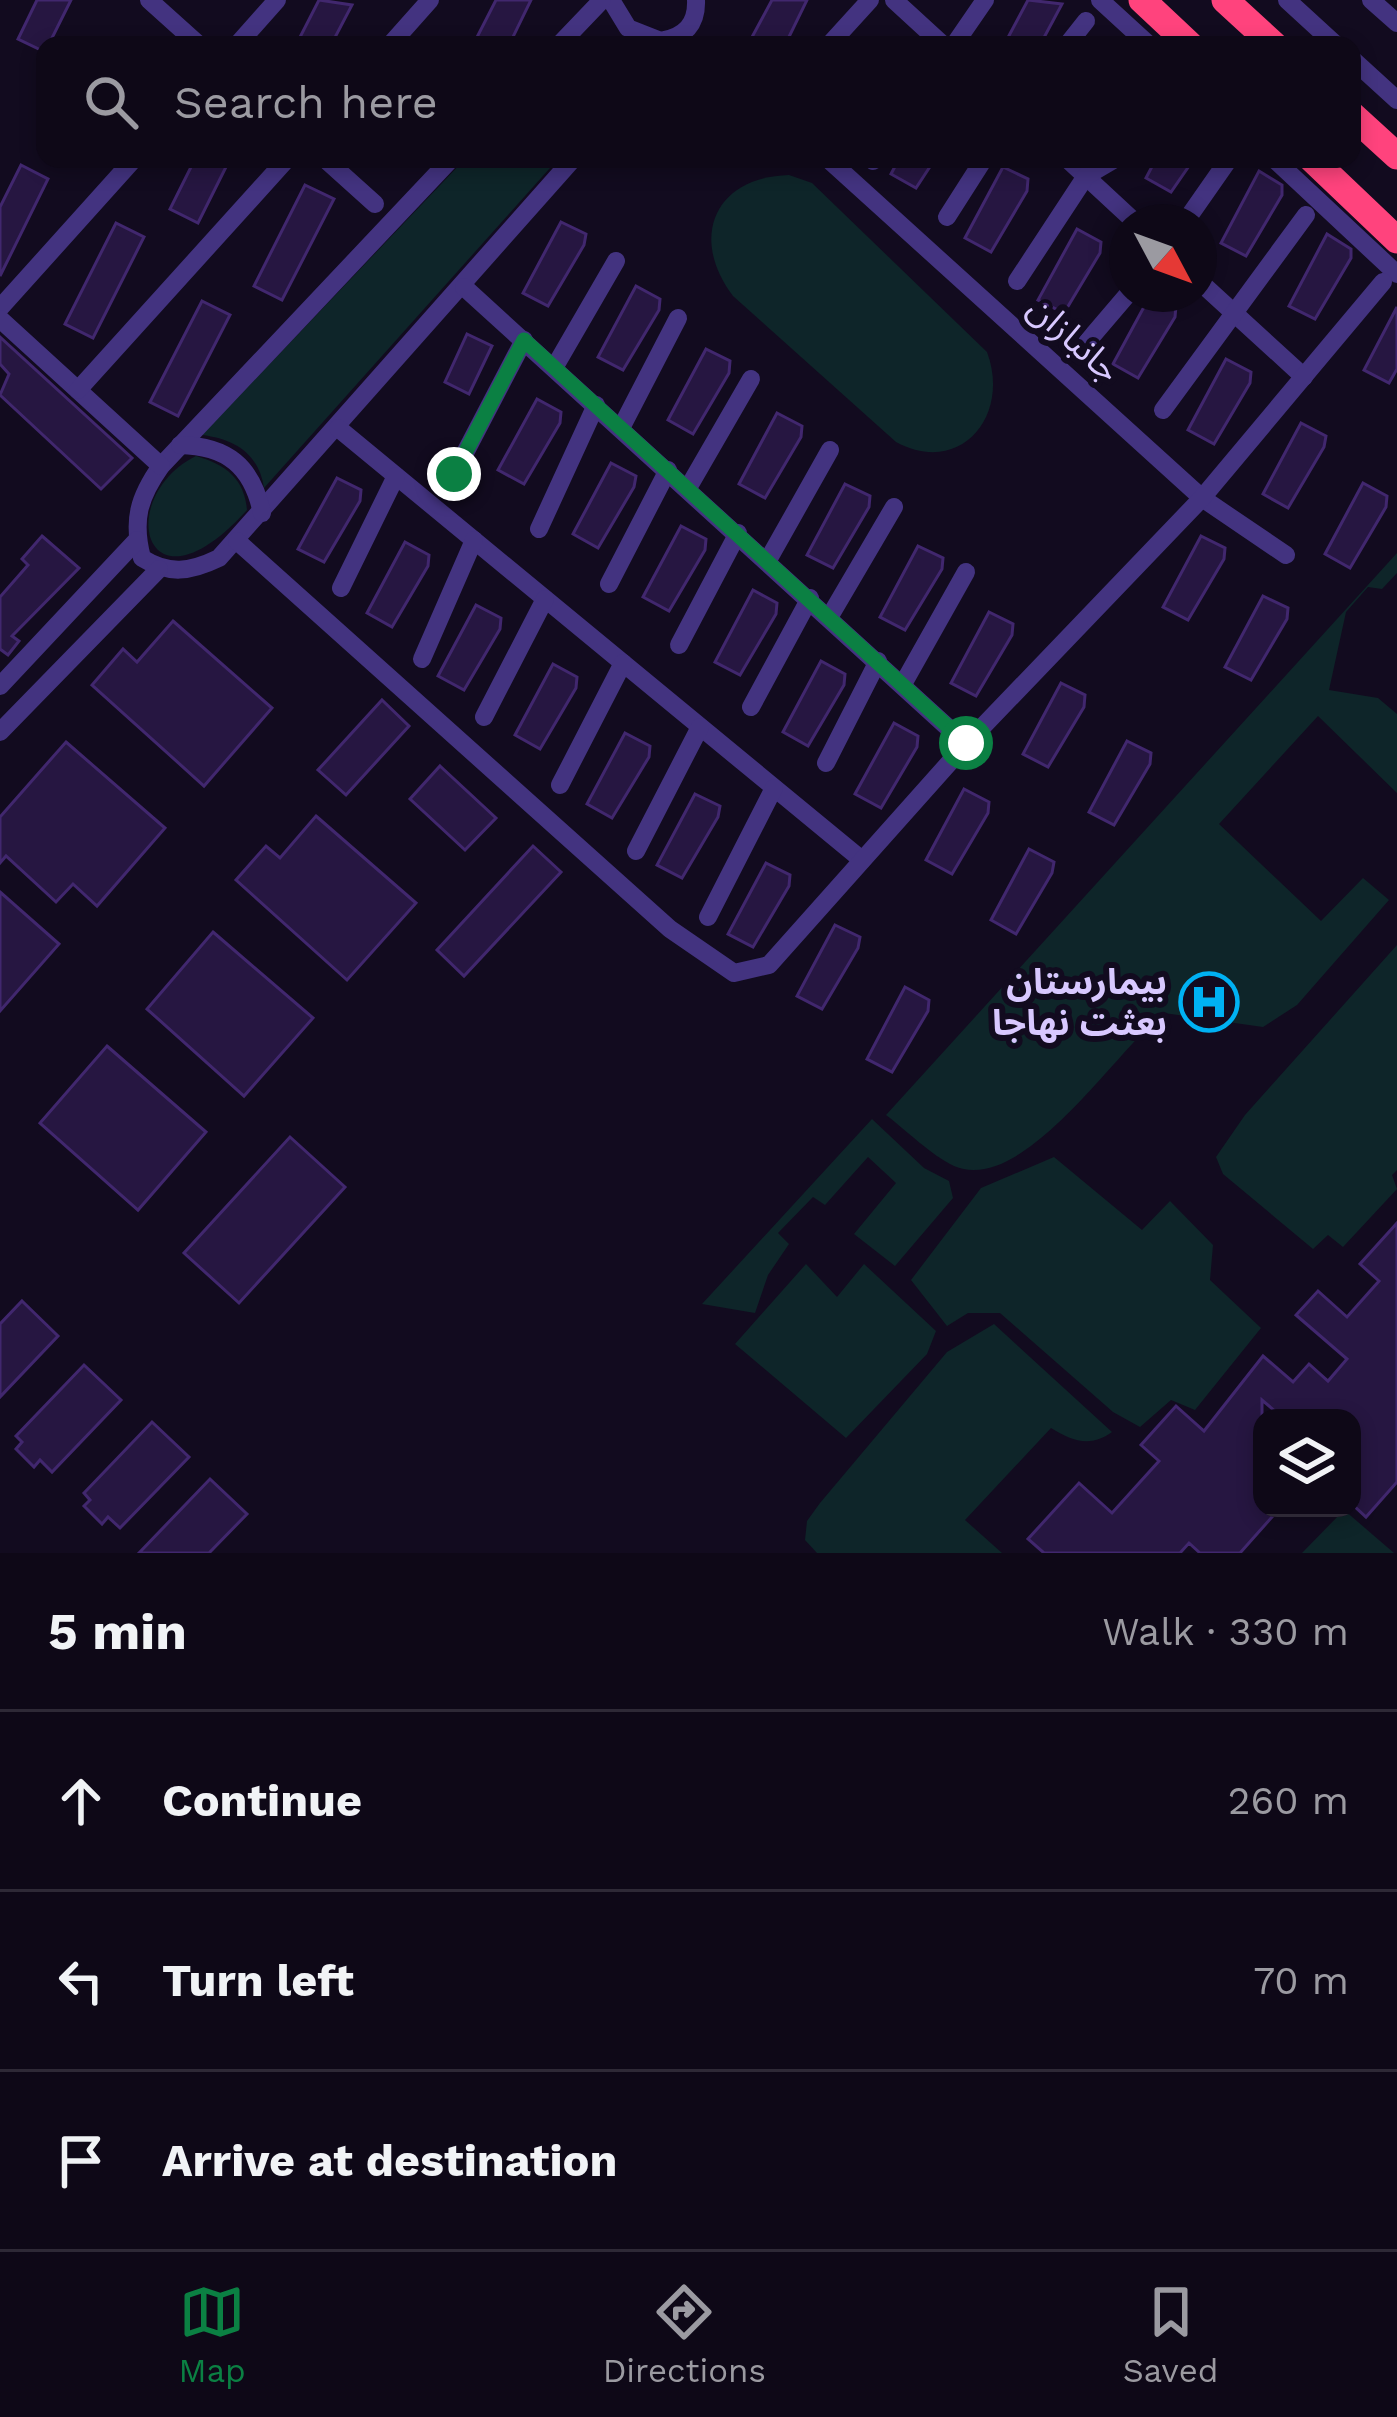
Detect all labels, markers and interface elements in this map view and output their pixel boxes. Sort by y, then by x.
search box [36,36,1361,168]
icon: search [78,69,144,135]
text: Search here [174,76,438,129]
north arrow [1109,204,1217,312]
street label: جانبازان [1020,286,1129,391]
route end [427,447,481,501]
route start [939,716,993,770]
place label: بیمارستان بعثت نهاجا [992,961,1167,1044]
hospital icon: بیمارستان بعثت نهاجا [1178,971,1240,1033]
map controls [1253,1409,1361,1517]
button: layers [1253,1409,1361,1517]
text: 5 min [48,1602,187,1661]
text: Walk · 330 m [1102,1609,1349,1654]
icon: ahead [48,1768,114,1834]
text: Continue [162,1774,362,1827]
text: 260 m [1228,1778,1349,1823]
icon: left [48,1948,114,2014]
text: Turn left [162,1954,354,2007]
text: 70 m [1253,1958,1349,2003]
icon: arrive [48,2128,114,2194]
text: Arrive at destination [162,2134,617,2187]
tab: Map [178,2279,246,2390]
tab: Directions [603,2279,766,2390]
tab: Saved [1123,2279,1219,2390]

